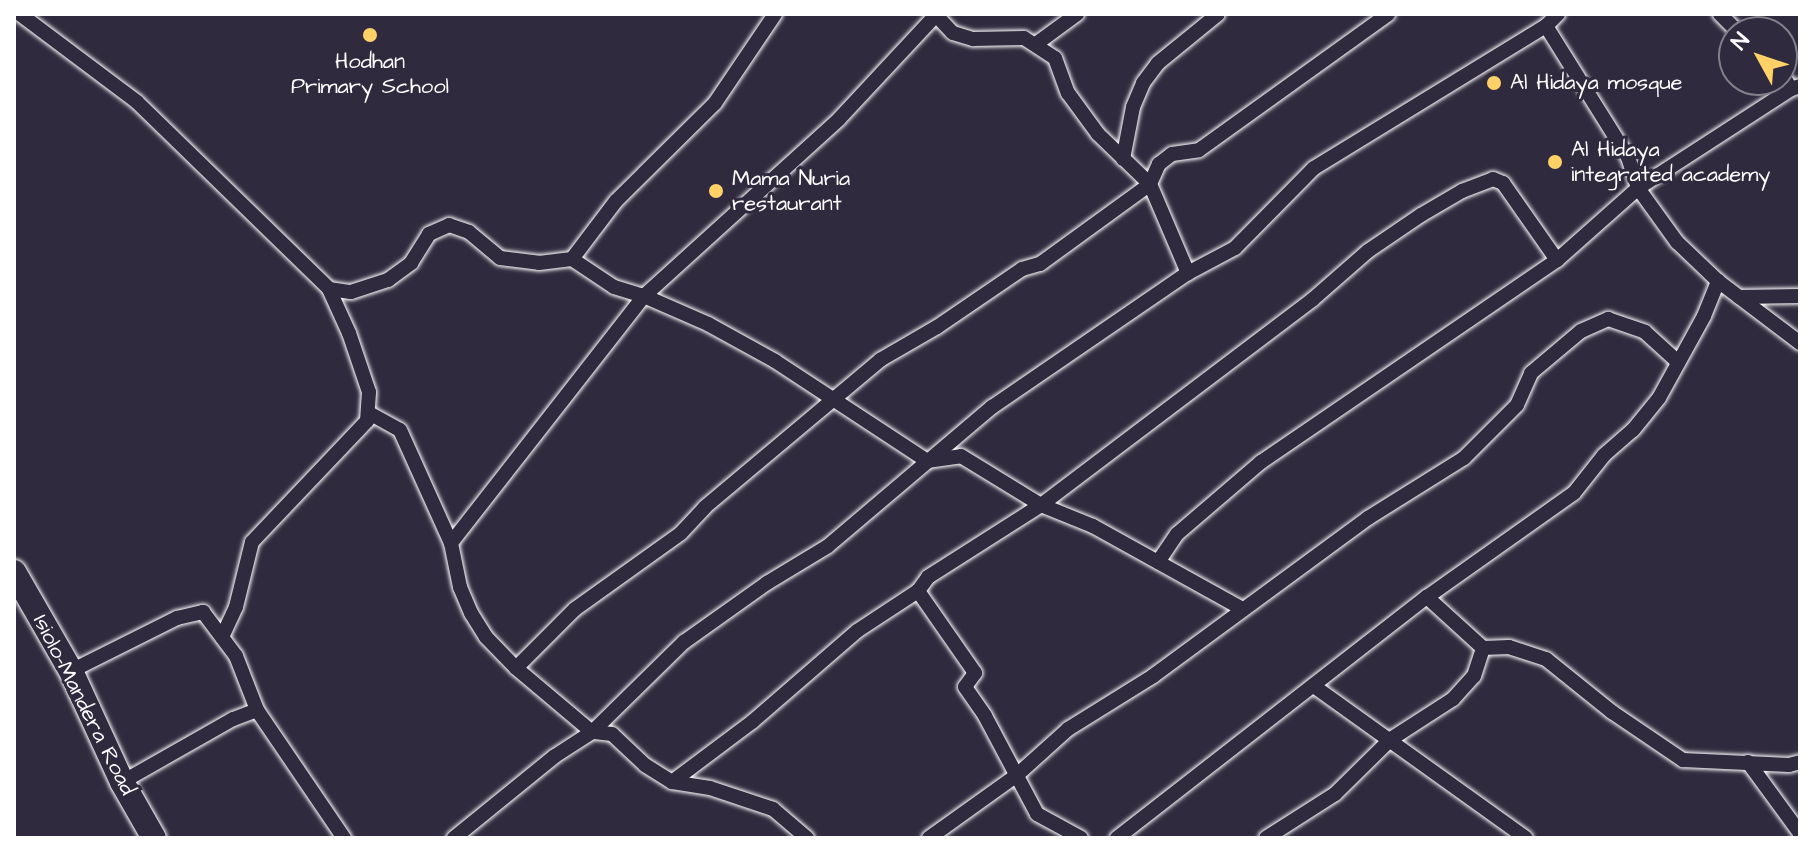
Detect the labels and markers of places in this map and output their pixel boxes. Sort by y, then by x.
marker: Hodhan Primary School [361,26,379,44]
place label: Hodhan Primary School [291,48,449,100]
place label: Al Hidaya mosque [1510,70,1682,96]
marker: Al Hidaya mosque [1485,74,1503,92]
place label: Al Hidaya integrated academy [1571,136,1770,188]
marker: Al Hidaya integrated academy [1546,153,1564,171]
place label: Mama Nuria restaurant [732,165,850,216]
marker: Mama Nuria restaurant [707,182,725,200]

